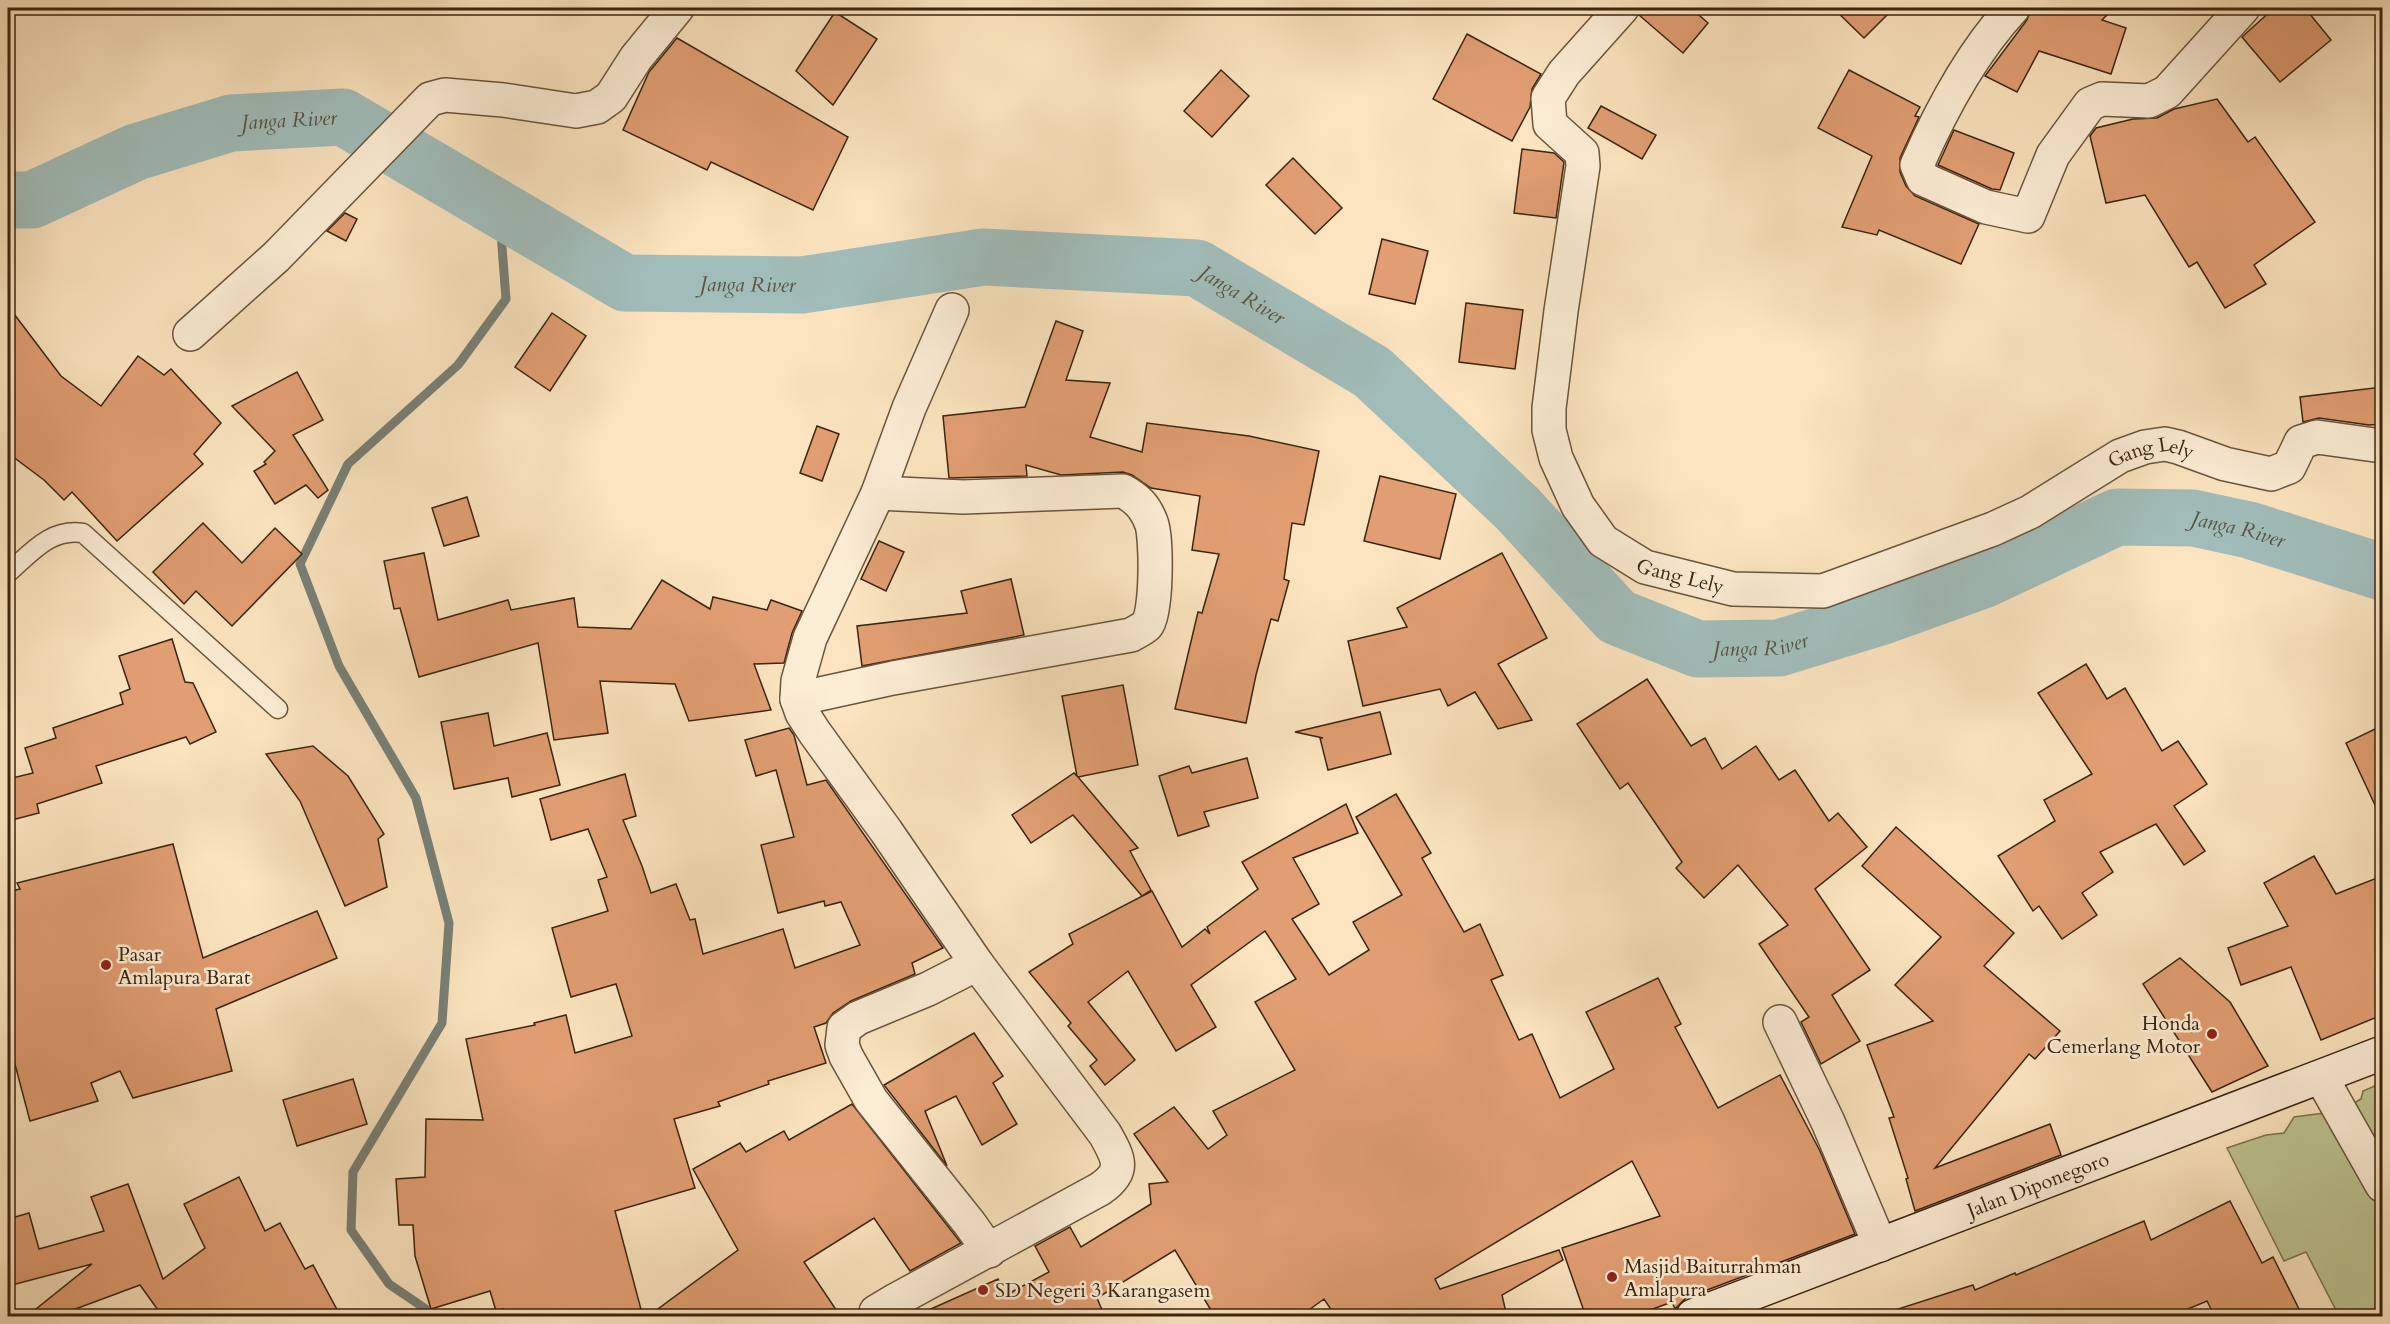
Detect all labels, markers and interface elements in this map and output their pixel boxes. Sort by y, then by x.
water label: Janga River [235,103,339,137]
water label: Janga River [1189,255,1292,332]
water label: Janga River [695,269,797,299]
street label: Gang Lely [2102,430,2199,474]
water label: Janga River [2184,503,2290,555]
street label: Gang Lely [1631,551,1727,600]
water label: Janga River [1708,625,1813,663]
place label: Pasar Amlapura Barat [118,941,251,991]
marker: Pasar Amlapura Barat [99,958,113,972]
place label: Honda Cemerlang Motor [2047,1010,2201,1060]
marker: Honda Cemerlang Motor [2205,1027,2219,1041]
street label: Jalan Diponegoro [1960,1145,2113,1225]
place label: Masjid Baiturrahman Amlapura [1624,1253,1802,1303]
marker: Masjid Baiturrahman Amlapura [1605,1270,1619,1284]
place label: SD Negeri 3 Karangasem [995,1277,1210,1304]
marker: SD Negeri 3 Karangasem [976,1283,990,1297]

